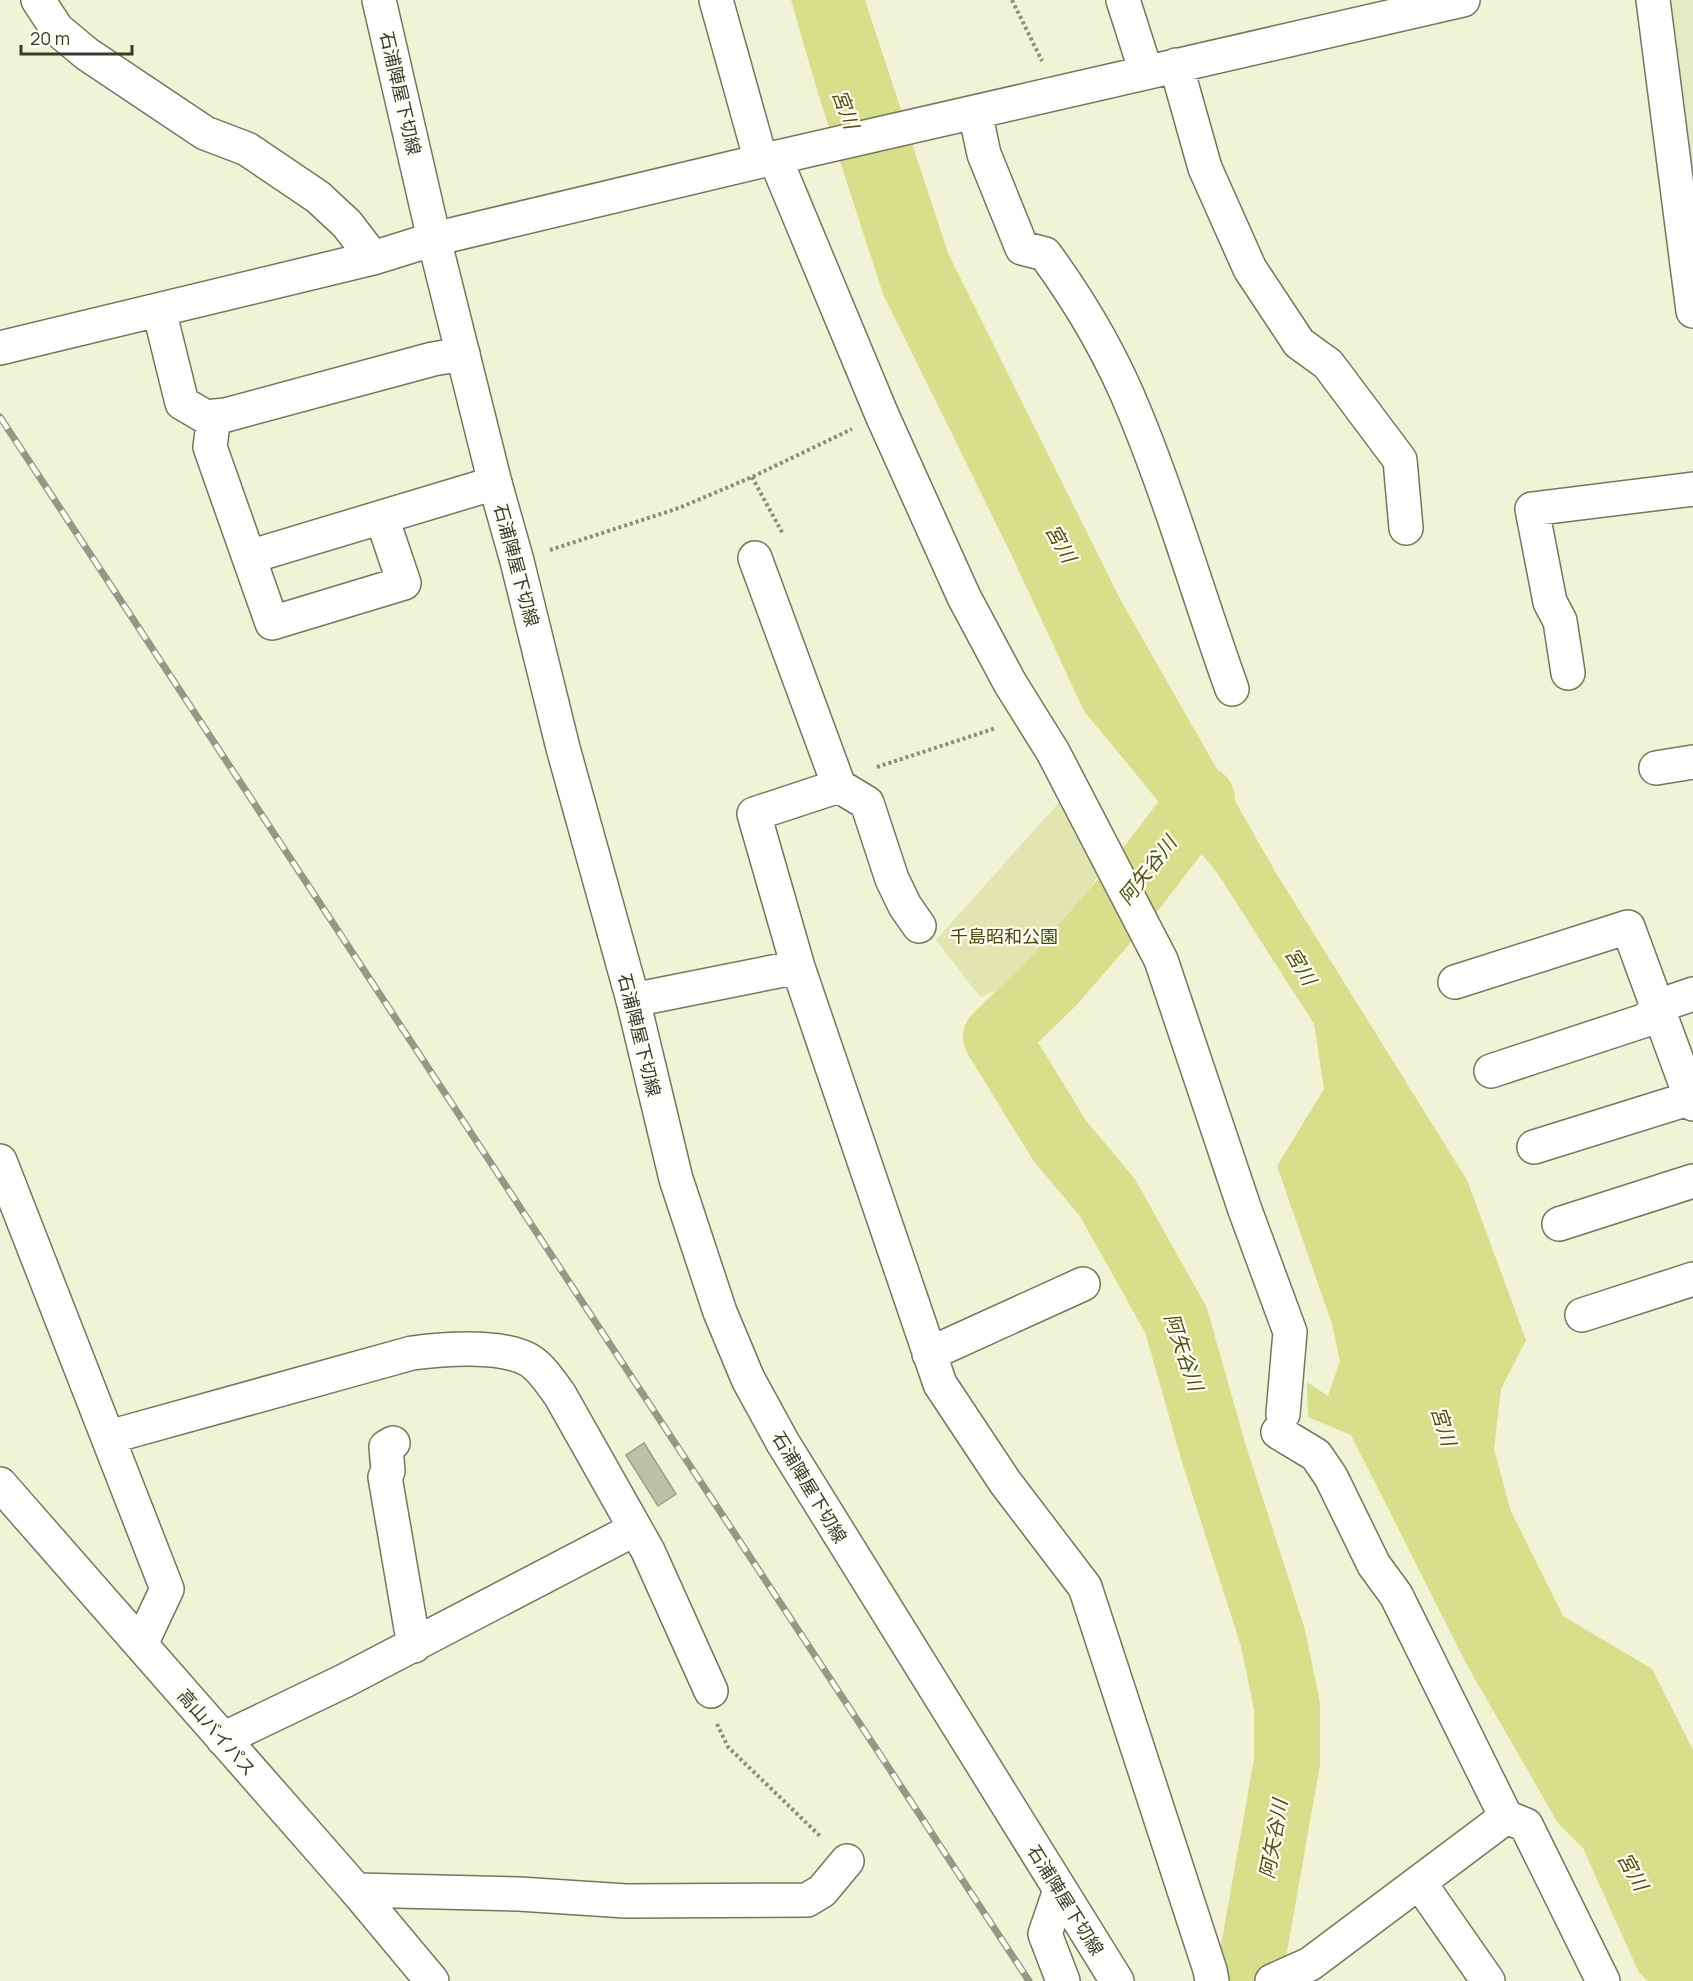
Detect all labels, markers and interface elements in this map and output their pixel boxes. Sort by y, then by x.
scale bar [21,18,132,56]
text: 20 m [30,26,70,50]
street label: 石浦陣屋下切線 [375,29,427,157]
water label: 宮川 [826,86,866,134]
street label: 石浦陣屋下切線 [489,501,545,629]
water label: 宮川 [1039,519,1083,569]
water label: 阿矢谷川 [1112,829,1183,910]
park label: 千島昭和公園 [950,924,1058,948]
water label: 宮川 [1279,942,1324,992]
street label: 石浦陣屋下切線 [613,971,667,1099]
water label: 阿矢谷川 [1158,1310,1210,1396]
water label: 宮川 [1425,1403,1464,1451]
street label: 石浦陣屋下切線 [767,1427,853,1547]
street label: 高山バイパス [173,1684,261,1780]
water label: 阿矢谷川 [1253,1795,1294,1881]
street label: 石浦陣屋下切線 [1022,1840,1110,1960]
water label: 宮川 [1611,1847,1655,1897]

